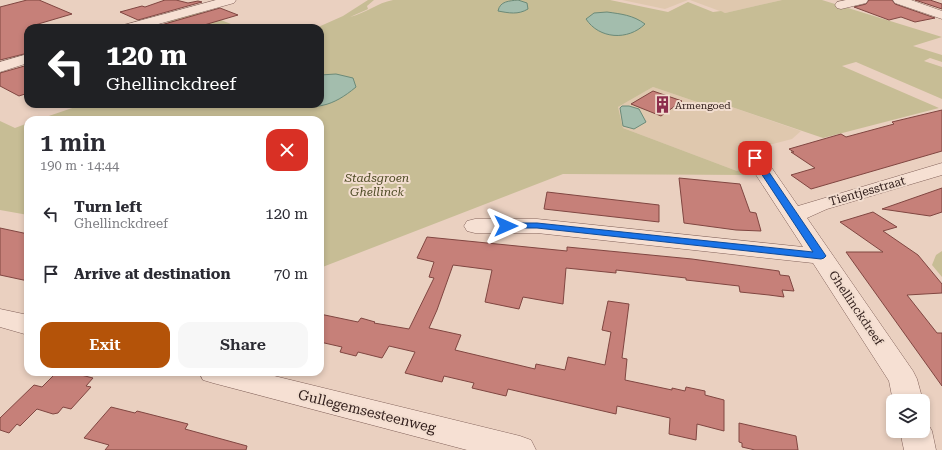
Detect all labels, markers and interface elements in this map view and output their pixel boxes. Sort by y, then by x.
text: 120 m [106,39,187,72]
icon: left [40,40,92,92]
text: Ghellinckdreef [106,73,236,94]
building icon: Armengoed [652,95,672,115]
place label: Armengoed [675,100,731,111]
text: 1 min [40,129,106,157]
button: close [266,129,308,171]
pin [738,141,772,175]
icon: arrive [744,147,766,169]
text: 190 m · 14:44 [40,158,119,173]
park label: Stadsgroen Ghellinck [344,171,409,199]
street label: Tientjesstraat [827,173,907,209]
text: Turn left [74,198,142,216]
icon: left [40,203,62,225]
text: 120 m [265,205,308,223]
position arrow [485,205,527,247]
text: Ghellinckdreef [74,216,168,231]
icon: arrive [40,263,62,285]
text: Arrive at destination [74,265,230,283]
text: 70 m [274,265,308,283]
street label: Ghellinckdreef [826,268,886,348]
button: Exit [40,322,170,368]
button: Share [178,322,308,368]
street label: Gullegemsesteenweg [296,386,438,436]
map controls [886,394,930,438]
button: layers [886,394,930,438]

